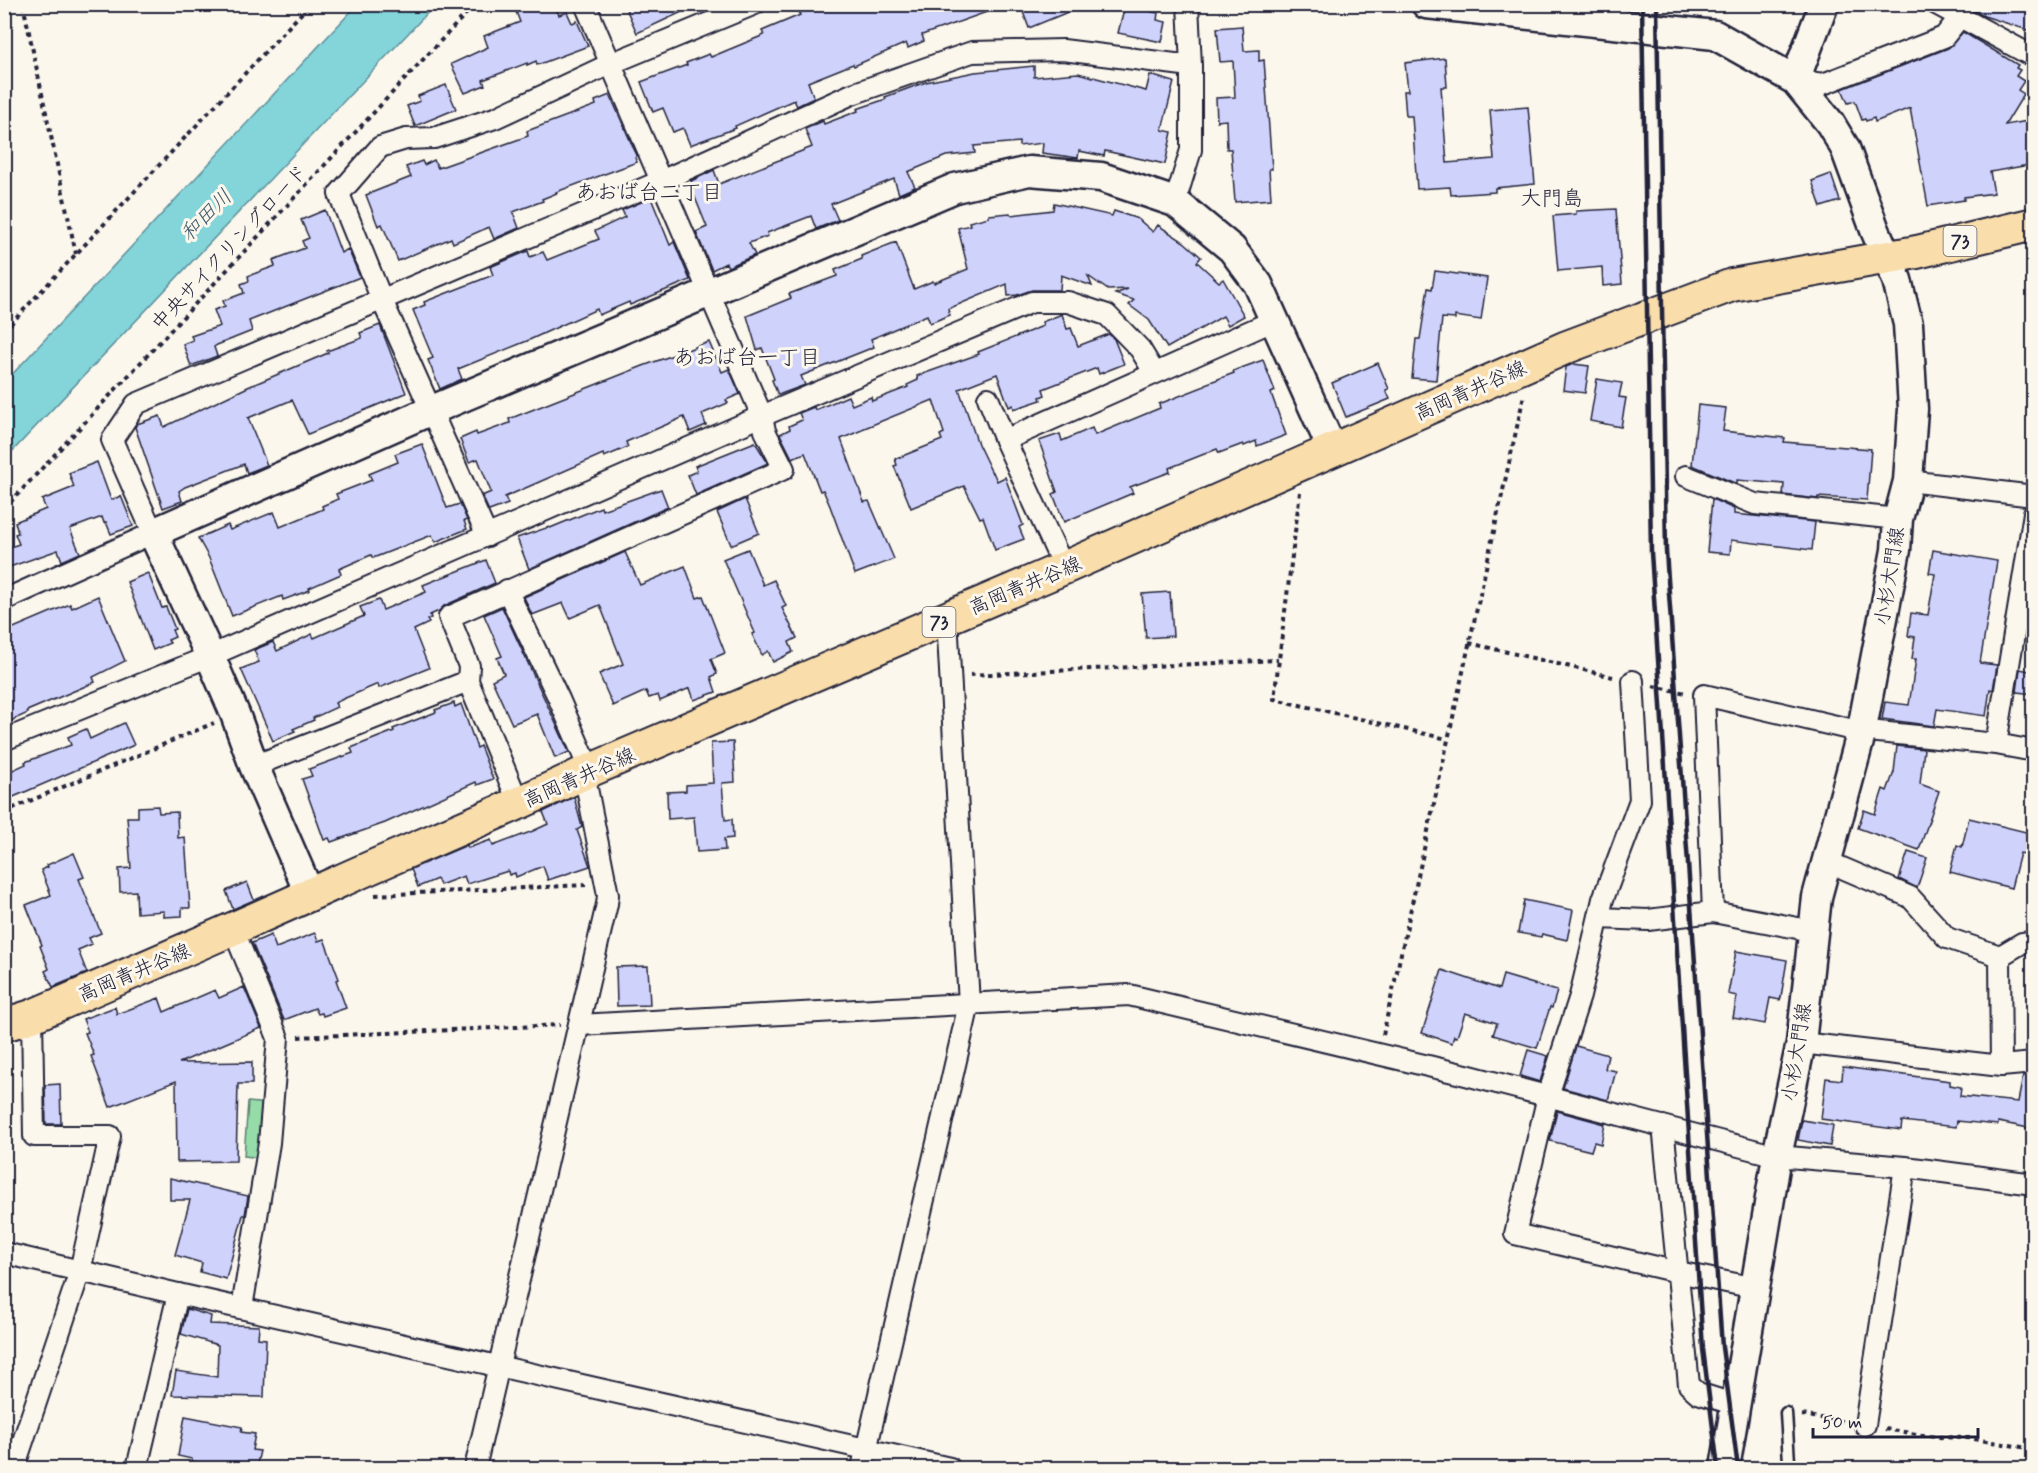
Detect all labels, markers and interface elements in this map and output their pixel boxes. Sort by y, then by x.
street label: 中央サイクリングロード [146,159,314,337]
district label: あおば台二丁目 [576,179,723,207]
water label: 和田川 [175,184,239,248]
district label: 大門島 [1521,185,1584,213]
road number: 73 [1944,226,1976,256]
district label: あおば台一丁目 [674,344,821,372]
street label: 高岡青井谷線 [1410,355,1531,428]
street label: 小杉大門線 [1869,525,1912,628]
street label: 高岡青井谷線 [965,551,1086,622]
road number: 73 [922,607,956,637]
street label: 高岡青井谷線 [519,742,640,815]
street label: 高岡青井谷線 [74,938,195,1009]
street label: 小杉大門線 [1776,1001,1819,1104]
scale bar [1813,1401,1978,1439]
text: 50 m [1822,1411,1862,1435]

